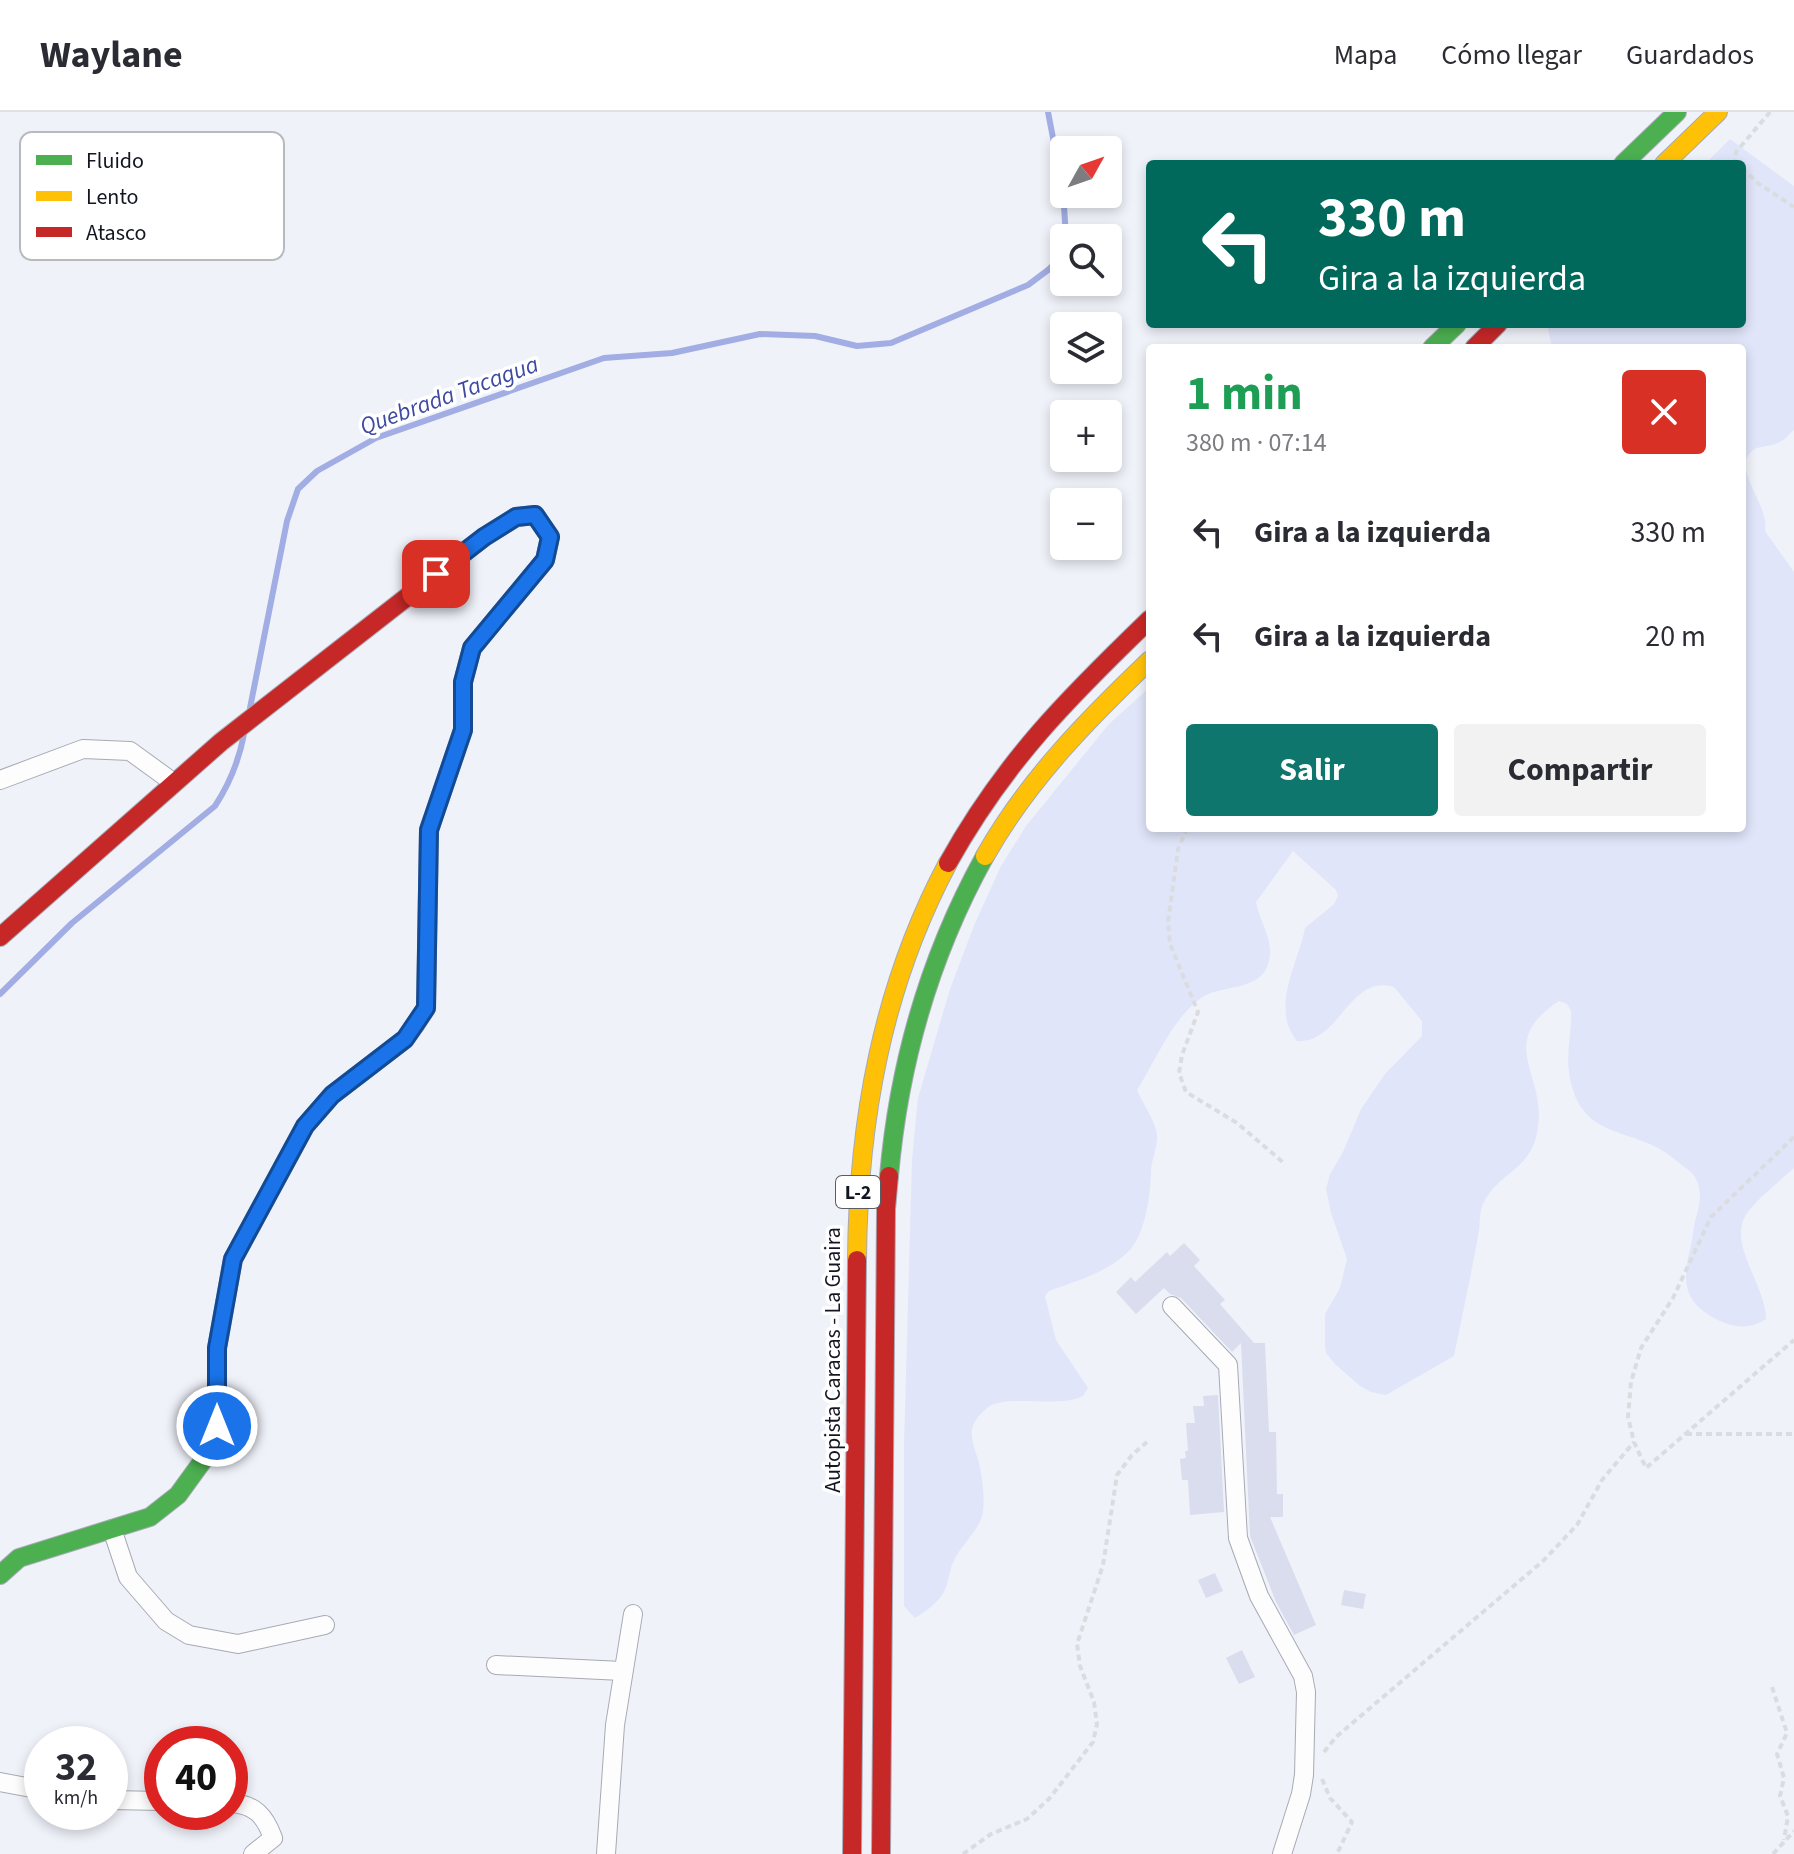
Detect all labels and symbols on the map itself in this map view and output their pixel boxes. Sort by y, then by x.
legend [20,132,284,260]
north arrow [1050,136,1122,208]
text: Fluido [86,145,144,177]
text: Lento [86,181,138,213]
text: Atasco [86,217,146,249]
water label: Quebrada Tacagua [355,347,544,444]
pin [402,540,470,608]
road number: L-2 [836,1176,880,1208]
street label: Autopista Caracas - La Guaira [817,1227,849,1493]
position arrow [175,1384,259,1468]
speed limit sign: 40 [144,1726,248,1830]

